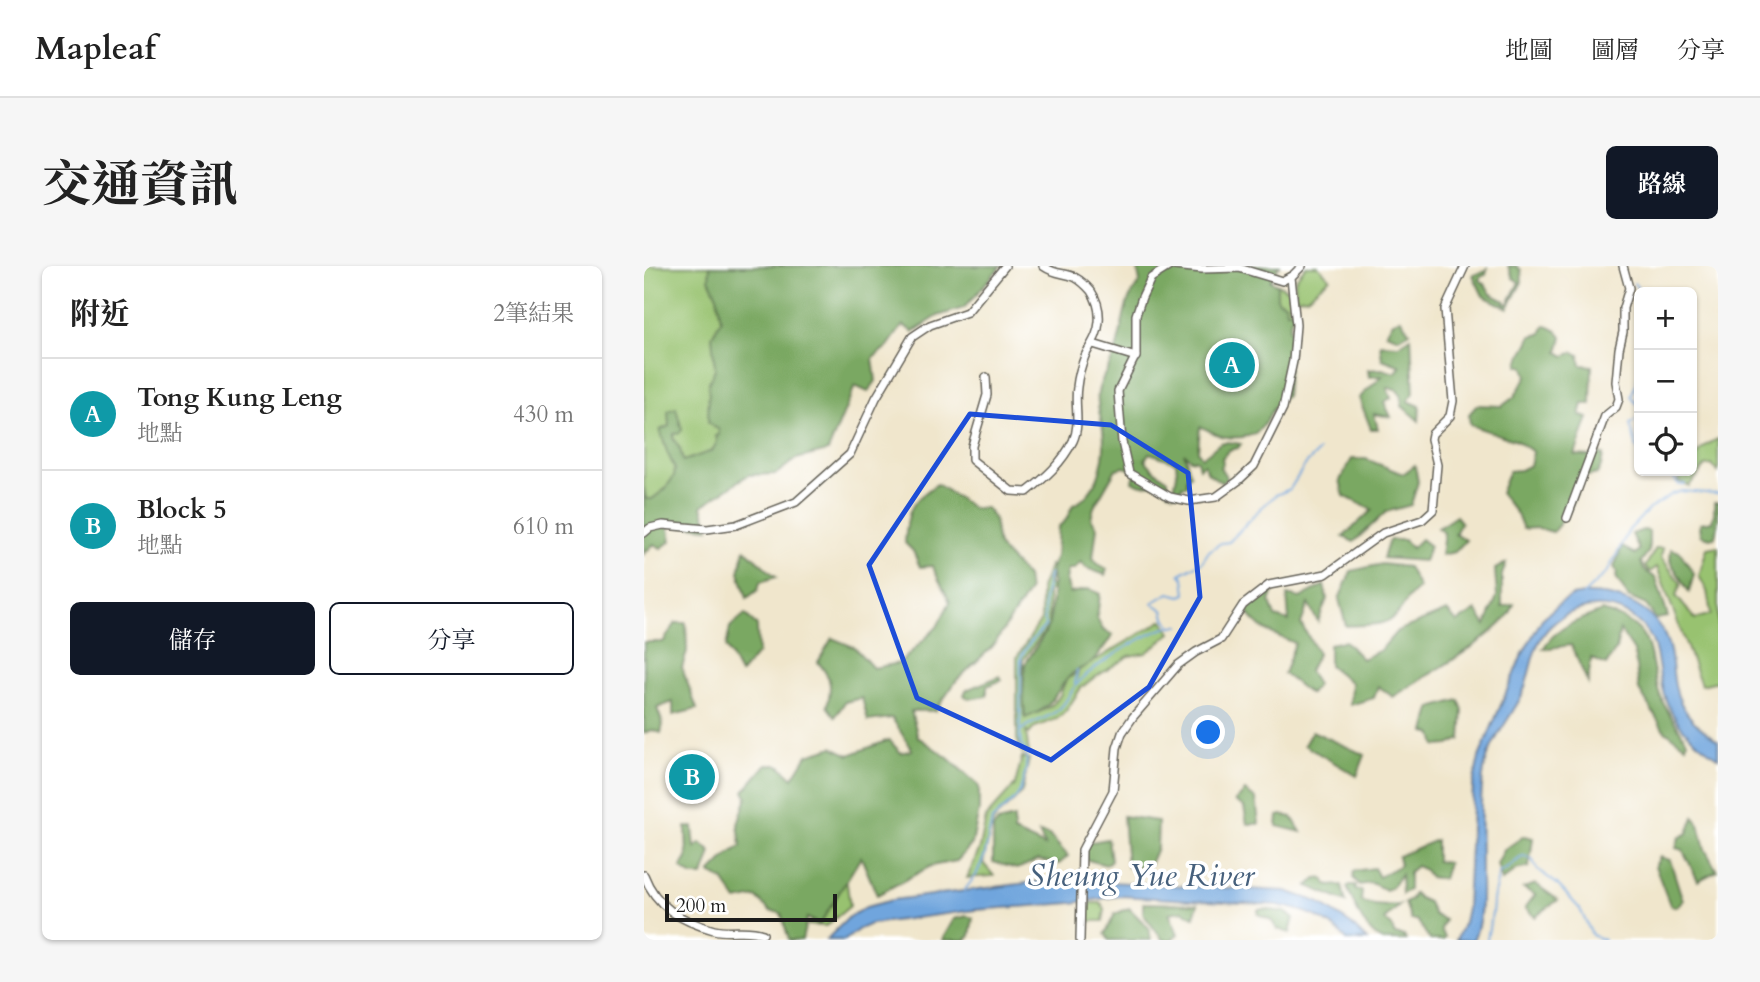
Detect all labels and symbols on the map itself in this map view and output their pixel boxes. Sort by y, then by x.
pin: A [1209,339,1255,391]
your location [1191,715,1225,749]
pin: B [669,751,715,803]
water label: Sheung Yue River [1028,854,1256,898]
scale bar [665,891,836,923]

